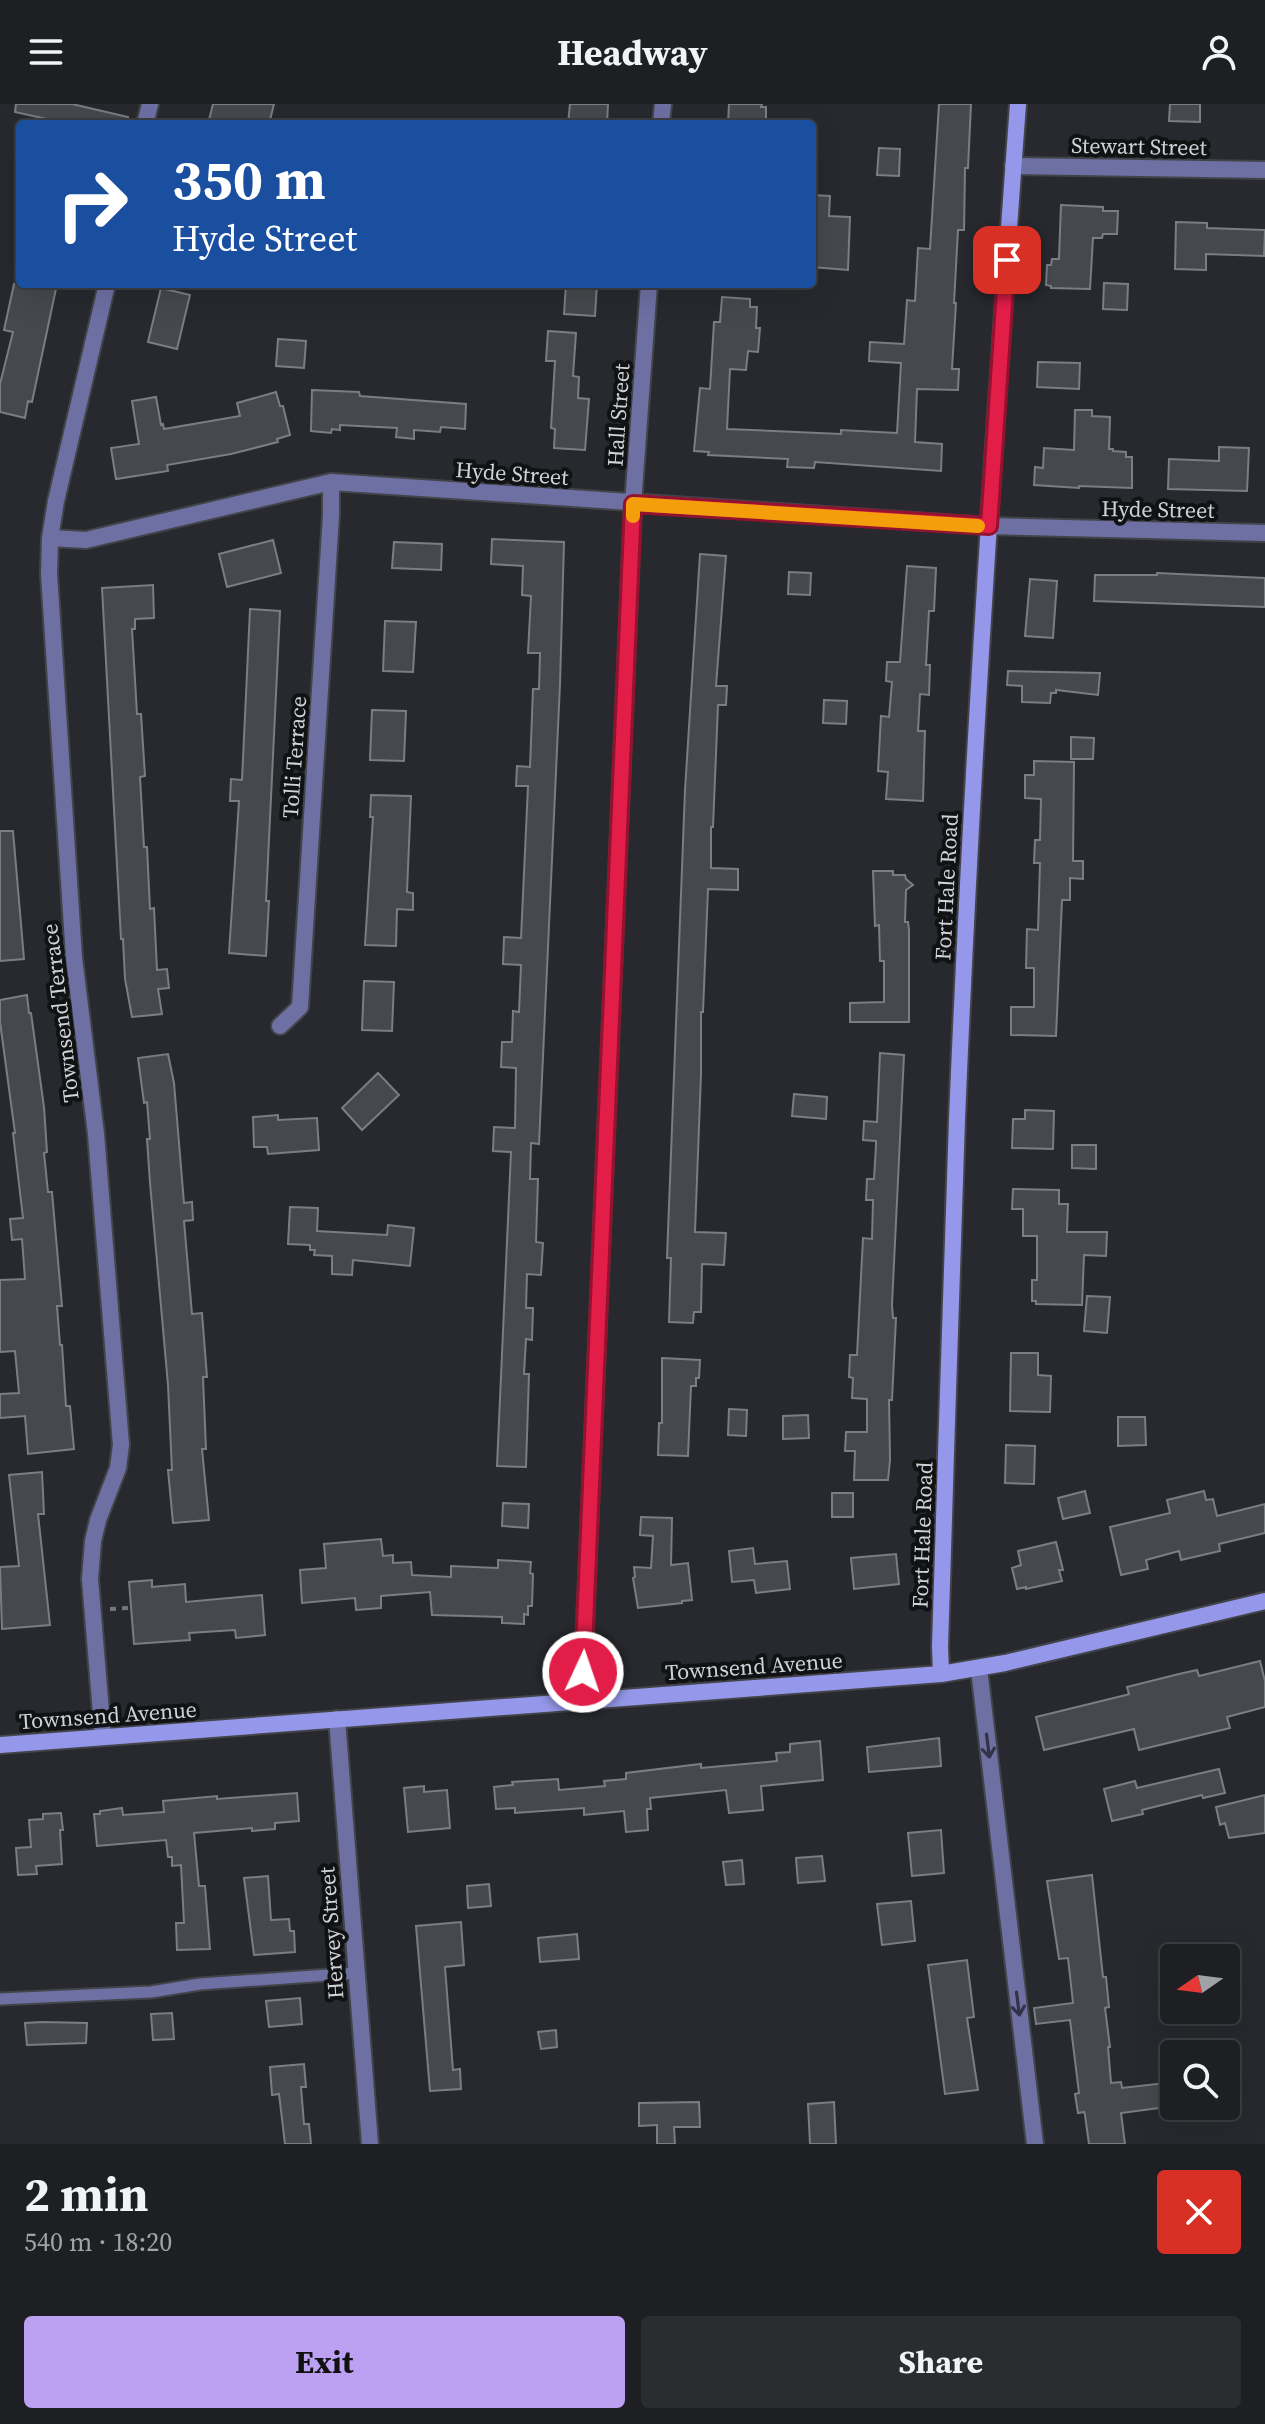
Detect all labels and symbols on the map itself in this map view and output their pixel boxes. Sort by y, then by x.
street label: Stewart Street [1071,130,1208,162]
pin [973,226,1041,294]
street label: Hall Street [599,362,637,468]
street label: Hyde Street [454,454,570,492]
street label: Hyde Street [1101,493,1216,525]
street label: Tolli Terrace [275,695,313,819]
street label: Fort Hale Road [927,812,965,961]
street label: Townsend Terrace [34,922,86,1104]
street label: Fort Hale Road [904,1461,940,1609]
position arrow [541,1630,625,1714]
street label: Townsend Avenue [664,1645,844,1687]
street label: Townsend Avenue [18,1694,198,1736]
one-way arrow [980,1732,995,1759]
street label: Hervey Street [311,1865,351,2000]
north arrow [1160,1944,1240,2024]
one-way arrow [1011,1990,1026,2017]

